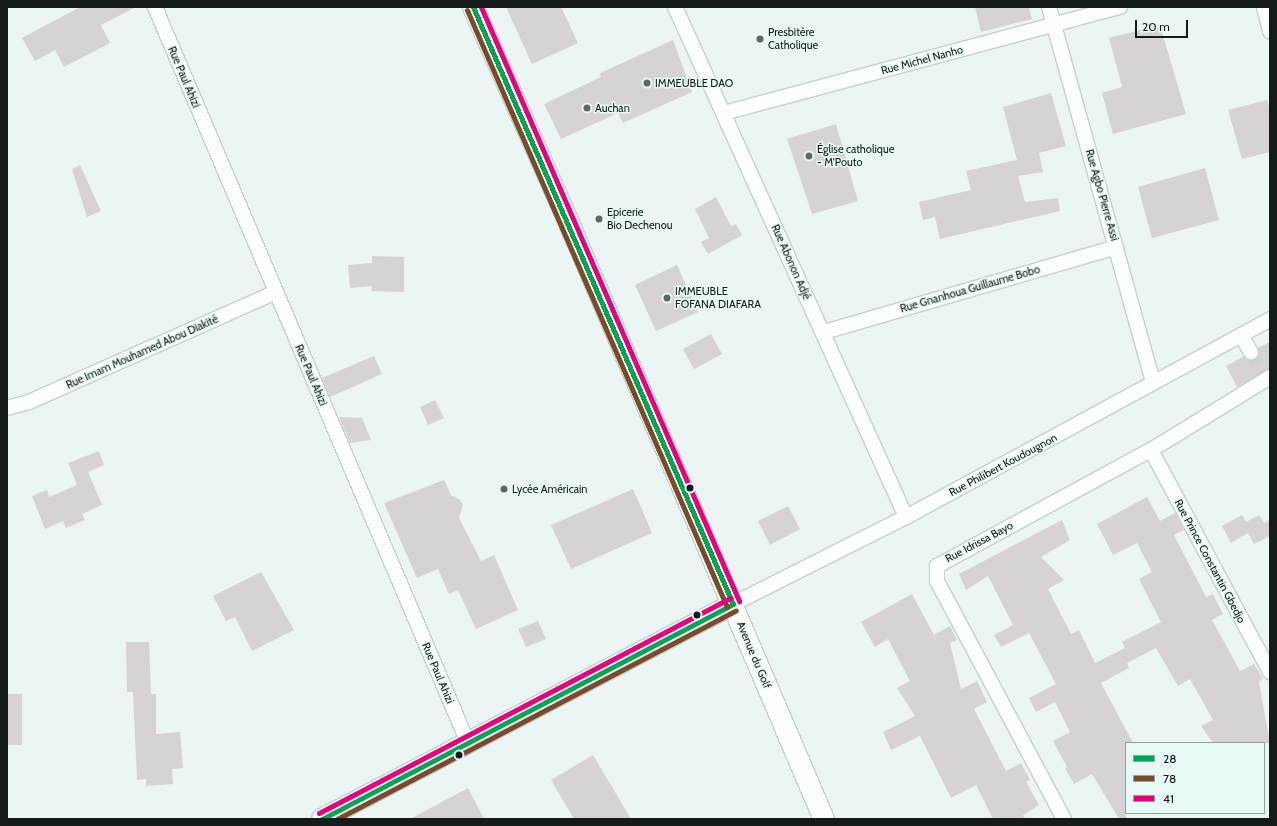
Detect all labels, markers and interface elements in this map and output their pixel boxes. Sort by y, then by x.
scale bar [1137,12,1190,38]
text: 20 m [1142,19,1170,34]
place label: Presbitère Catholique [768,26,818,52]
marker: Presbitère Catholique [755,34,765,44]
street label: Rue Michel Nanho [880,43,964,77]
street label: Rue Paul Ahizi [165,44,203,110]
place label: IMMEUBLE DAO [655,76,733,90]
marker: IMMEUBLE DAO [642,78,652,88]
place label: Auchan [595,101,630,115]
marker: Auchan [582,103,592,113]
place label: Église catholique - M'Pouto [817,143,894,169]
street label: Rue Agbo Pierre Assi [1083,148,1121,242]
marker: Église catholique - M'Pouto [804,151,814,161]
place label: Epicerie Bio Dechenou [607,206,672,232]
marker: Epicerie Bio Dechenou [594,214,604,224]
street label: Rue Abonon Adjé [769,222,813,302]
street label: Rue Gnanhoua Guillaume Bobo [898,263,1042,315]
place label: IMMEUBLE FOFANA DIAFARA [675,285,761,311]
marker: IMMEUBLE FOFANA DIAFARA [662,293,672,303]
street label: Rue Imam Mouhamed Abou Diakité [64,312,220,392]
street label: Rue Paul Ahizi [292,342,330,408]
street label: Rue Philibert Koudougnon [947,431,1059,499]
place label: Lycée Américain [512,482,587,496]
unlabelled marker [685,483,695,493]
marker: Lycée Américain [499,484,509,494]
street label: Rue Prince Constantin Gbedjo [1172,497,1248,625]
street label: Rue Idrissa Bayo [943,519,1015,565]
unlabelled marker [692,610,702,620]
street label: Avenue du Golf [734,620,774,690]
street label: Rue Paul Ahizi [419,640,457,706]
legend [1125,742,1265,814]
unlabelled marker [454,750,464,760]
text: 28 [1163,751,1177,766]
text: 78 [1163,771,1176,786]
text: 41 [1163,791,1174,806]

